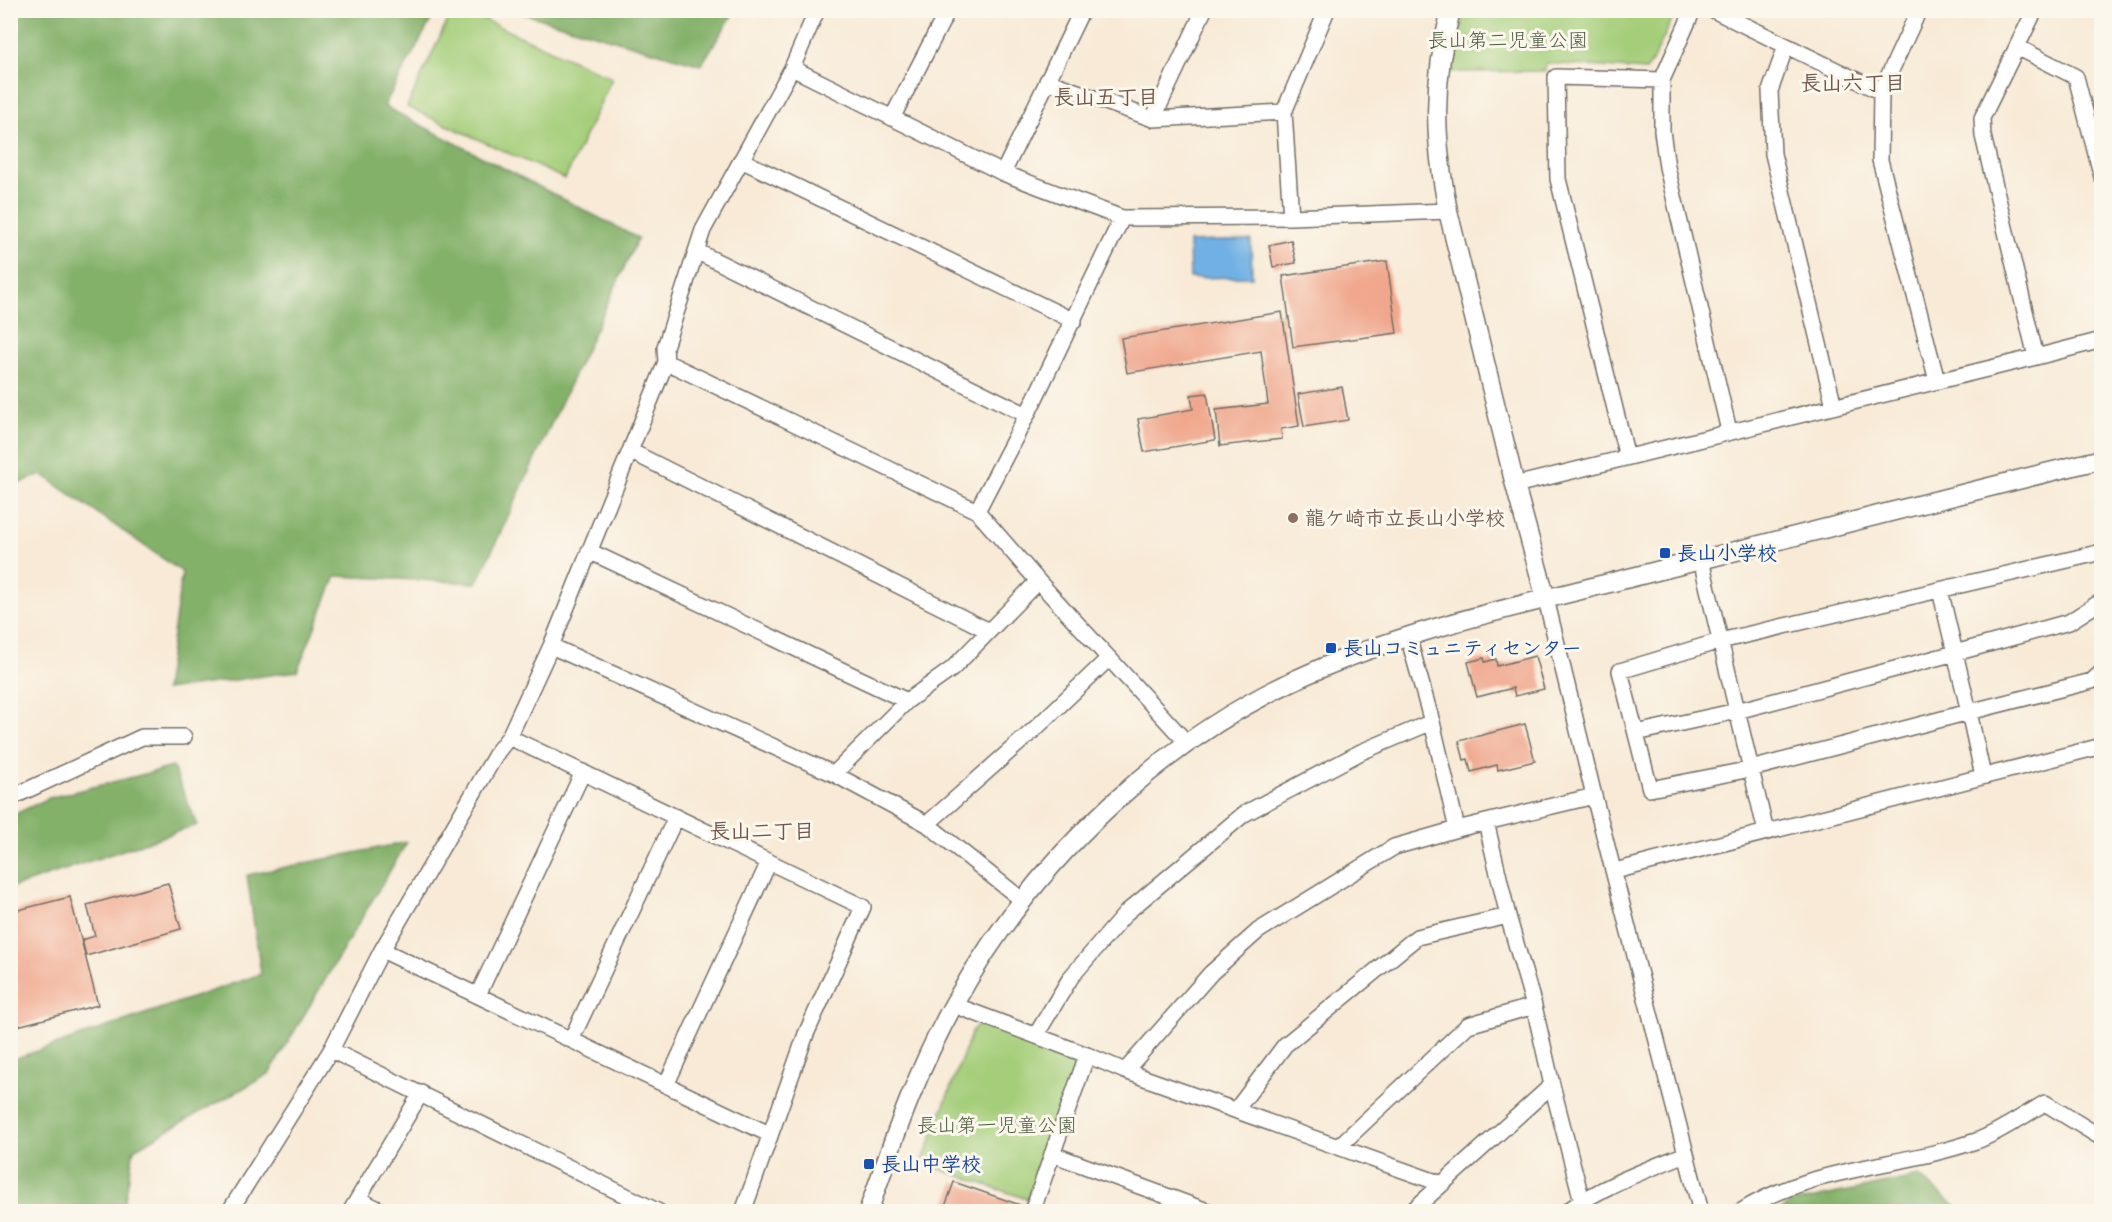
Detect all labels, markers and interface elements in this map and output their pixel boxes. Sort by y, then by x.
park label: 長山第二児童公園 [1428,26,1588,53]
district label: 長山六丁目 [1801,68,1906,97]
district label: 長山五丁目 [1054,82,1159,111]
place label: 龍ケ崎市立長山小学校 [1305,504,1505,531]
marker: 龍ケ崎市立長山小学校 [1286,511,1300,525]
place label: 長山小学校 [1677,539,1777,566]
marker: 長山小学校 [1658,546,1672,560]
place label: 長山コミュニティセンター [1343,634,1582,661]
marker: 長山コミュニティセンター [1324,641,1338,655]
district label: 長山二丁目 [710,816,815,845]
park label: 長山第一児童公園 [917,1111,1077,1138]
place label: 長山中学校 [881,1150,981,1177]
marker: 長山中学校 [862,1157,876,1171]

